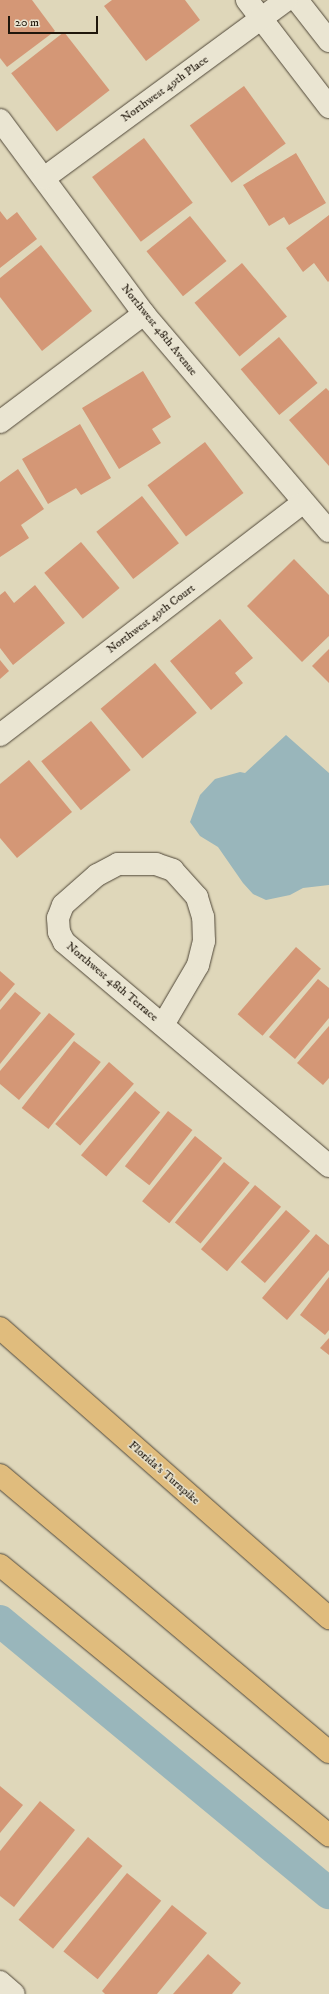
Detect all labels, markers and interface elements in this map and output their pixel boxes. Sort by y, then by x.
scale bar [10,8,100,34]
text: 20 m [15,15,39,30]
street label: Northwest 49th Place [119,53,211,125]
street label: Northwest 48th Avenue [118,281,200,379]
street label: Northwest 49th Court [104,581,198,657]
street label: Northwest 48th Terrace [63,939,161,1025]
street label: Florida's Turnpike [126,1438,202,1508]

